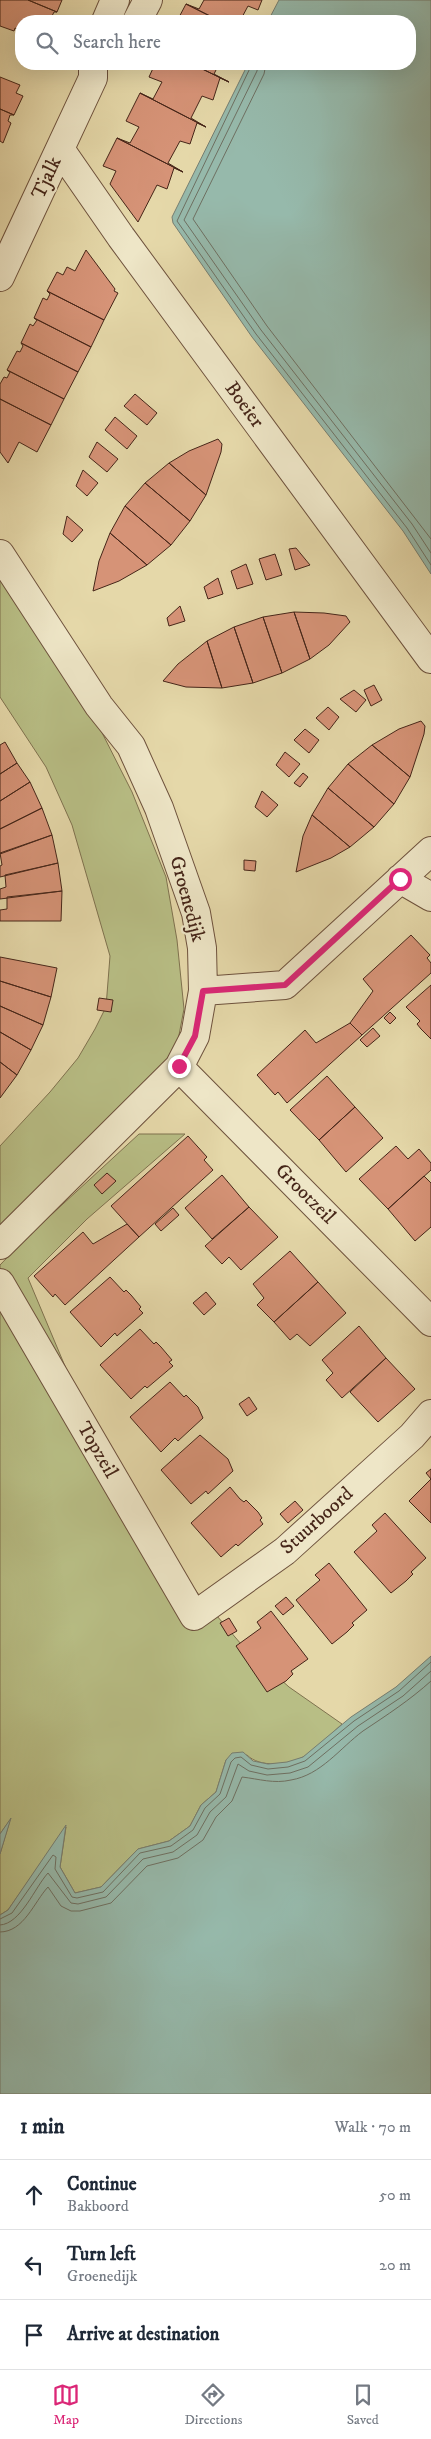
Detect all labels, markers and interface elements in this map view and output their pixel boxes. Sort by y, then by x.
search box [15,15,416,70]
icon: search [33,29,61,57]
text: Search here [73,31,161,54]
street label: Tjalk [26,153,68,203]
street label: Boeier [219,377,270,434]
street label: Groenedijk [164,853,210,945]
route start [389,868,412,891]
route end [168,1055,191,1078]
street label: Grootzeil [270,1159,340,1229]
street label: Topzeil [71,1417,123,1483]
street label: Stuurboord [275,1482,359,1560]
text: 1 min [20,2114,64,2140]
text: Walk · 70 m [335,2117,411,2137]
text: Continue [67,2173,137,2196]
icon: ahead [20,2181,48,2209]
text: 50 m [379,2185,411,2205]
text: Bakboord [67,2196,129,2216]
text: Turn left [67,2243,136,2266]
icon: left [20,2251,48,2279]
text: 20 m [379,2255,411,2275]
text: Groenedijk [67,2266,137,2286]
icon: arrive [20,2321,48,2349]
text: Arrive at destination [67,2323,219,2346]
tab: Map [52,2381,80,2429]
tab: Directions [184,2381,242,2429]
tab: Saved [347,2381,379,2429]

